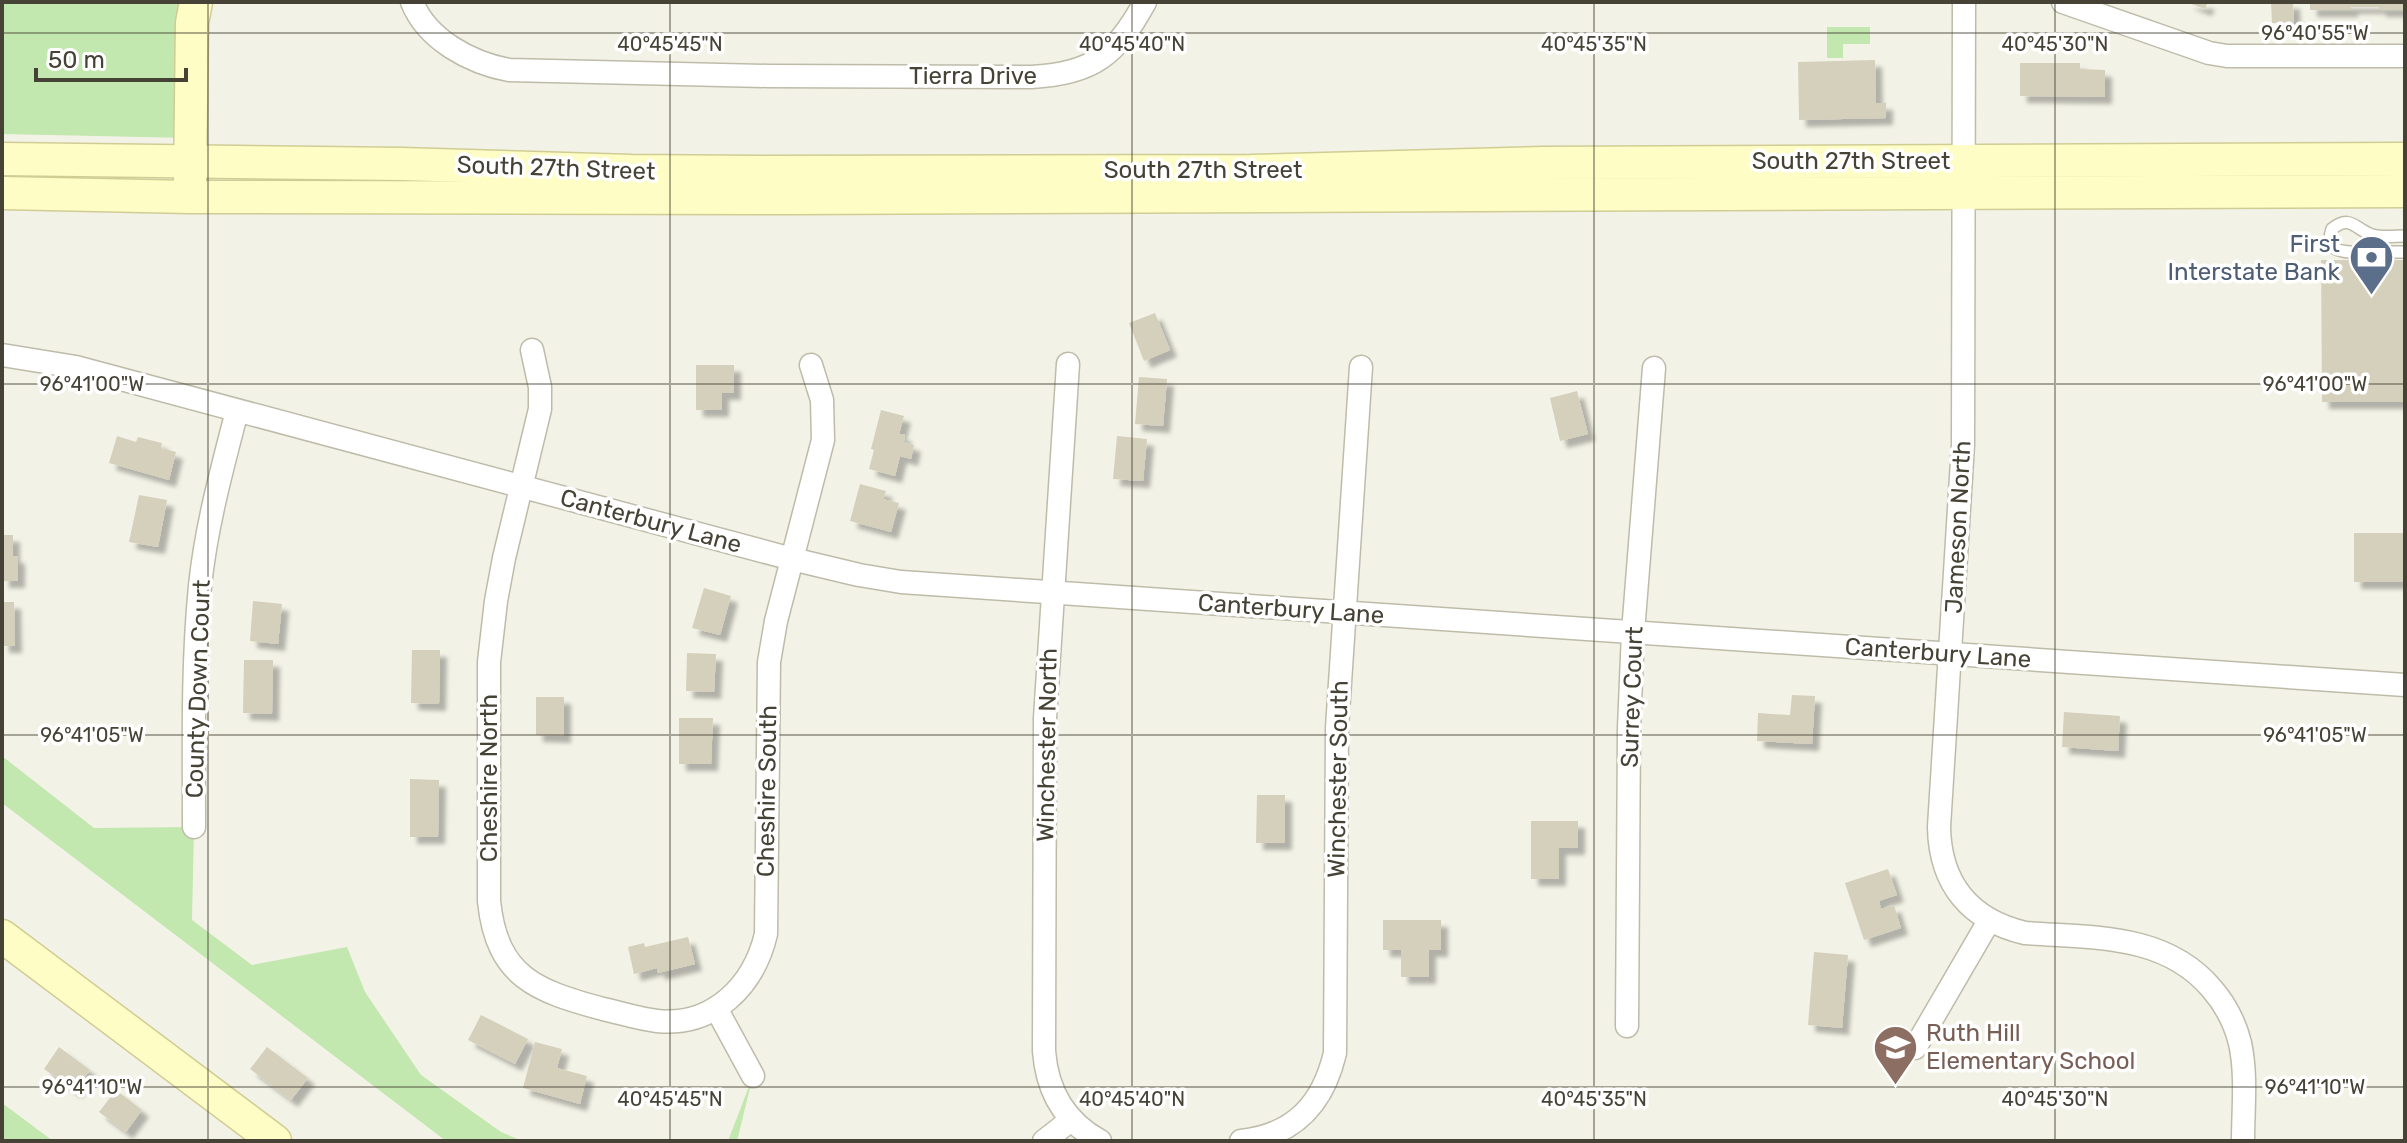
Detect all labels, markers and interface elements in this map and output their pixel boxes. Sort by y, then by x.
text: 96°40'55"W [2261,21,2369,45]
scale bar [36,32,186,82]
text: 40°45'45"N [617,32,723,56]
text: 40°45'40"N [1079,32,1185,56]
text: 40°45'35"N [1541,32,1647,56]
text: 40°45'30"N [2002,32,2108,56]
text: 50 m [48,46,105,74]
street label: Tierra Drive [909,62,1037,90]
street label: South 27th Street [1752,147,1950,175]
street label: South 27th Street [456,151,656,185]
street label: South 27th Street [1104,156,1302,184]
place label: First Interstate Bank [2167,230,2341,286]
bank icon: First Interstate Bank [2347,234,2395,297]
text: 96°41'00"W [40,372,144,396]
text: 96°41'00"W [2263,372,2367,396]
street label: Jameson North [1939,440,1977,614]
street label: Canterbury Lane [557,483,745,559]
street label: County Down Court [180,579,216,799]
street label: Canterbury Lane [1197,589,1385,629]
street label: Surrey Court [1616,626,1648,768]
street label: Canterbury Lane [1844,633,2032,673]
street label: Winchester North [1031,648,1063,842]
street label: Winchester South [1322,680,1354,878]
street label: Cheshire North [475,694,503,862]
street label: Cheshire South [752,705,782,877]
text: 96°41'05"W [40,723,144,747]
text: 96°41'05"W [2263,723,2367,747]
place label: Ruth Hill Elementary School [1926,1019,2135,1075]
school or university icon: Ruth Hill Elementary School [1871,1023,1919,1086]
text: 96°41'10"W [42,1075,142,1099]
text: 96°41'10"W [2265,1075,2365,1099]
text: 40°45'45"N [617,1087,723,1111]
text: 40°45'40"N [1079,1087,1185,1111]
text: 40°45'35"N [1541,1087,1647,1111]
text: 40°45'30"N [2002,1087,2108,1111]

